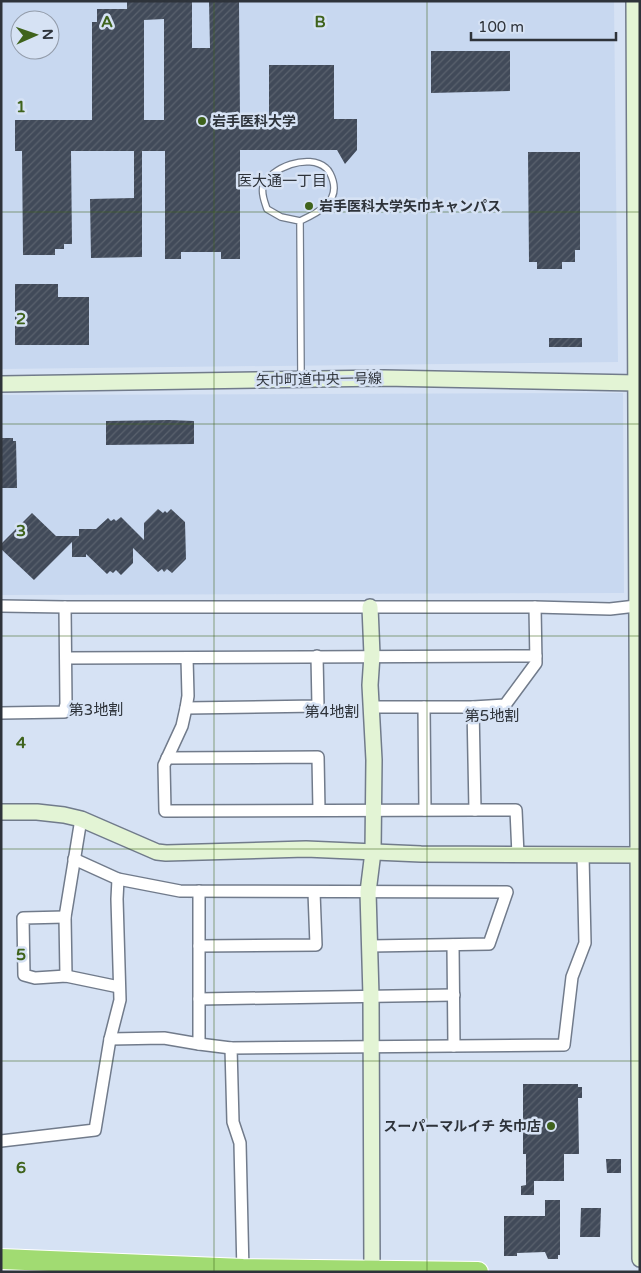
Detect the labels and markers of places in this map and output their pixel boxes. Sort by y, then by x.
place label: 岩手医科大学 [212,113,296,130]
marker: 岩手医科大学 [196,115,208,127]
place label: 岩手医科大学矢巾キャンパス [319,198,501,215]
marker: 岩手医科大学矢巾キャンパス [303,200,315,212]
place label: スーパーマルイチ 矢巾店 [384,1118,541,1135]
marker: スーパーマルイチ 矢巾店 [545,1120,557,1132]

